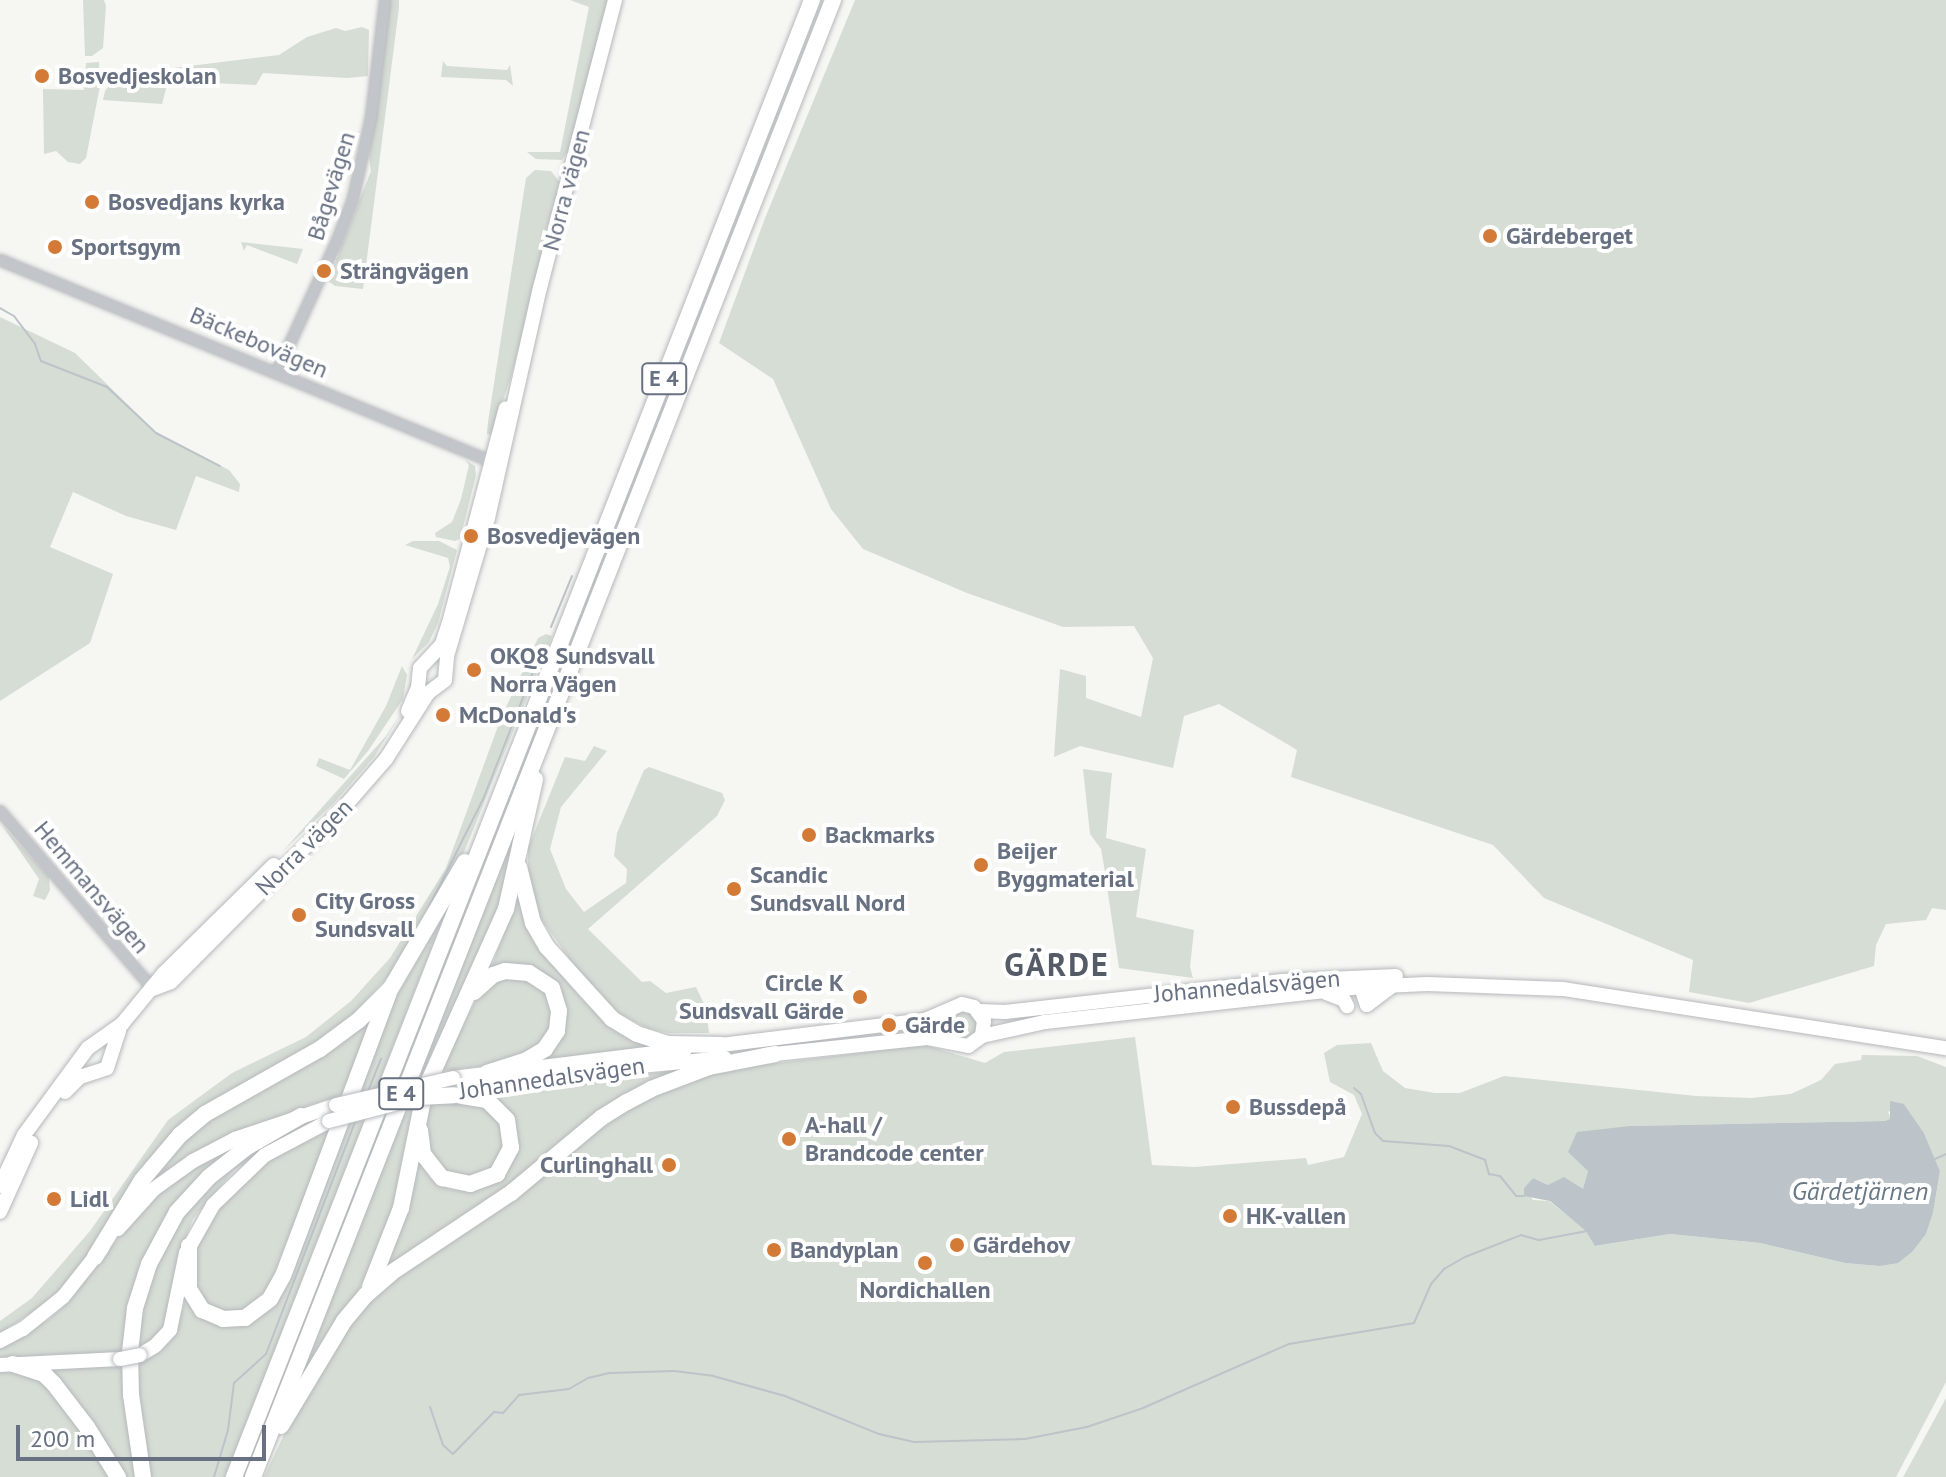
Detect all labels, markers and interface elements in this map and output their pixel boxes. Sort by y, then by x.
place label: Bosvedjeskolan [58,62,217,90]
marker: Bosvedjeskolan [33,67,51,85]
street label: Norra vägen [536,126,596,254]
street label: Bågevägen [301,128,361,244]
place label: Bosvedjans kyrka [108,188,285,216]
marker: Bosvedjans kyrka [83,193,101,211]
place label: Gärdeberget [1506,222,1633,250]
marker: Gärdeberget [1481,227,1499,245]
place label: Sportsgym [71,233,181,261]
marker: Sportsgym [46,238,64,256]
place label: Strängvägen [340,257,469,285]
marker: Strängvägen [315,262,333,280]
street label: Bäckebovägen [186,300,332,384]
road number: E 4 [640,361,688,397]
place label: Bosvedjevägen [487,522,640,550]
marker: Bosvedjevägen [462,527,480,545]
place label: OKQ8 Sundsvall Norra Vägen [490,642,655,698]
marker: OKQ8 Sundsvall Norra Vägen [465,661,483,679]
place label: McDonald's [459,701,576,729]
marker: McDonald's [434,706,452,724]
street label: Norra vägen [250,793,358,901]
street label: Hemmansvägen [28,815,156,959]
place label: Backmarks [825,821,935,849]
marker: Backmarks [800,826,818,844]
place label: Beijer Byggmaterial [997,837,1134,893]
marker: Beijer Byggmaterial [972,856,990,874]
place label: Scandic Sundsvall Nord [750,861,905,917]
marker: Scandic Sundsvall Nord [725,880,743,898]
place label: City Gross Sundsvall [315,887,416,943]
marker: City Gross Sundsvall [290,906,308,924]
district label: GÄRDE [1004,945,1110,983]
street label: Johannedalsvägen [1153,964,1341,1008]
place label: Circle K Sundsvall Gärde [679,969,844,1025]
marker: Circle K Sundsvall Gärde [851,988,869,1006]
place label: Gärde [905,1011,965,1039]
marker: Gärde [880,1016,898,1034]
street label: Johannedalsvägen [457,1051,647,1105]
road number: E 4 [377,1076,425,1112]
place label: Bussdepå [1249,1093,1346,1121]
marker: Bussdepå [1224,1098,1242,1116]
place label: A-hall / Brandcode center [805,1111,984,1167]
marker: A-hall / Brandcode center [780,1130,798,1148]
place label: Curlinghall [540,1151,653,1179]
marker: Curlinghall [660,1156,678,1174]
water label: Gärdetjärnen [1792,1175,1928,1207]
place label: Lidl [70,1185,109,1213]
marker: Lidl [45,1190,63,1208]
place label: HK-vallen [1246,1202,1346,1230]
marker: HK-vallen [1221,1207,1239,1225]
place label: Gärdehov [973,1231,1070,1259]
place label: Bandyplan [790,1236,899,1264]
marker: Gärdehov [948,1236,966,1254]
marker: Bandyplan [765,1241,783,1259]
marker: Nordichallen [916,1254,934,1272]
place label: Nordichallen [859,1276,991,1304]
scale bar [20,1409,270,1459]
text: 200 m [30,1423,95,1454]

